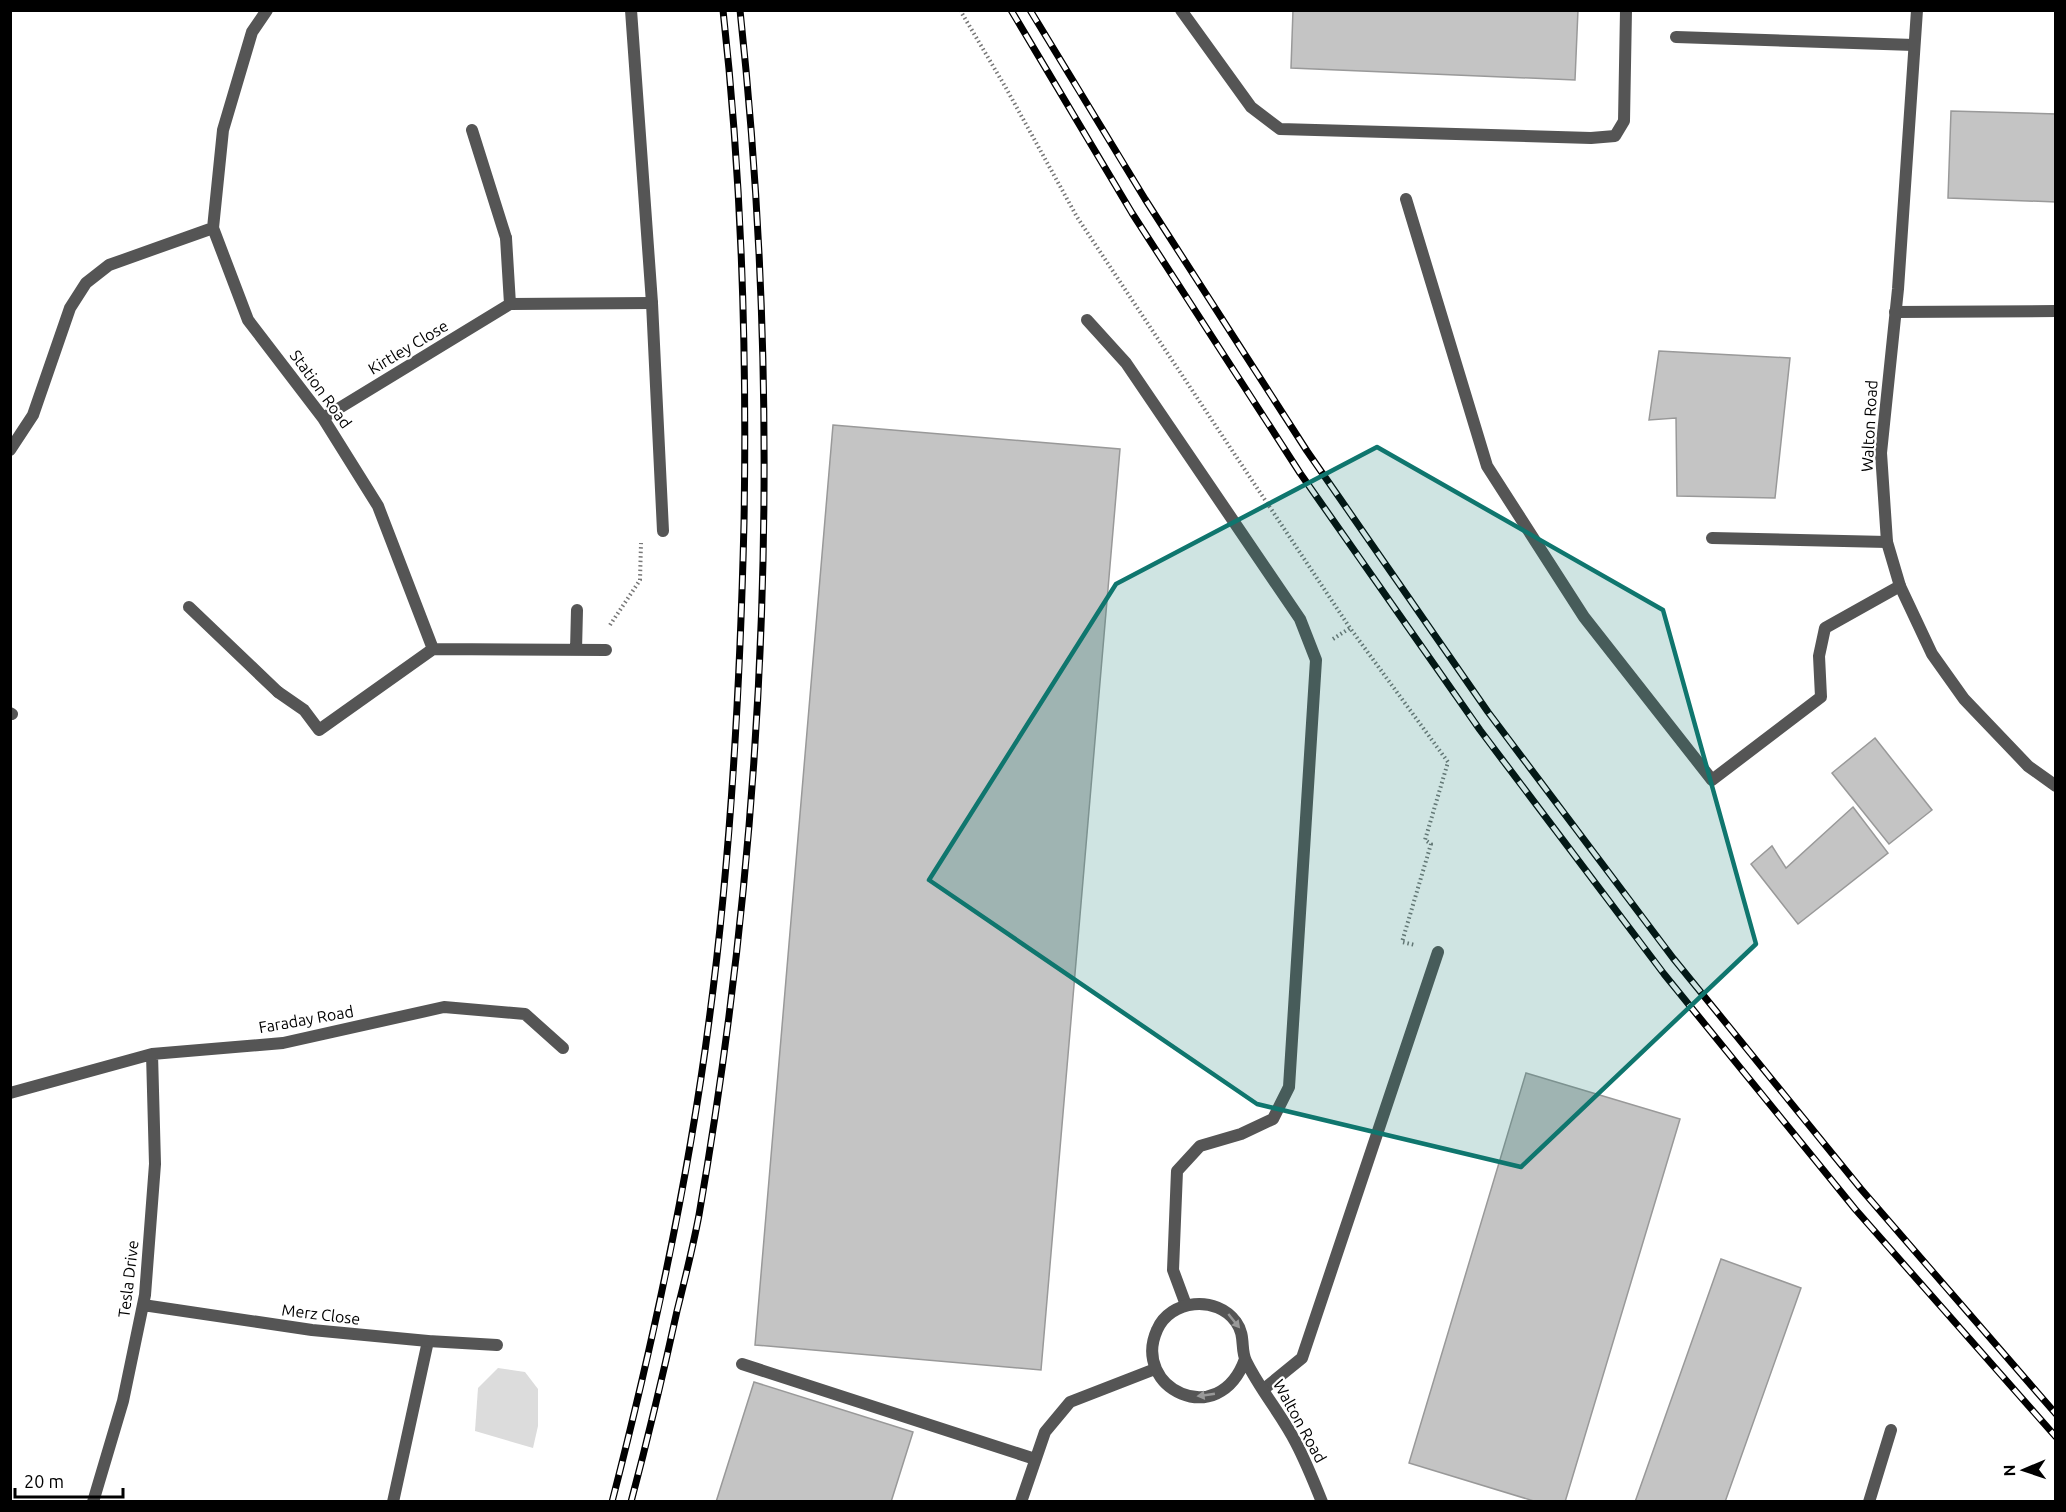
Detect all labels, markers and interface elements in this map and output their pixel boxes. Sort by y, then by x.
street label: Kirtley Close [365,316,451,378]
street label: Station Road [287,346,355,432]
street label: Walton Road [1858,379,1880,473]
street label: Faraday Road [257,1002,355,1036]
street label: Tesla Drive [114,1239,142,1319]
street label: Merz Close [281,1300,361,1328]
one-way arrow [1227,1313,1240,1329]
street label: Walton Road [1270,1376,1330,1466]
one-way arrow [1196,1391,1215,1400]
north arrow [1994,1440,2054,1500]
scale bar [15,1461,123,1499]
text: N [2000,1464,2018,1477]
text: 20 m [24,1471,64,1491]

